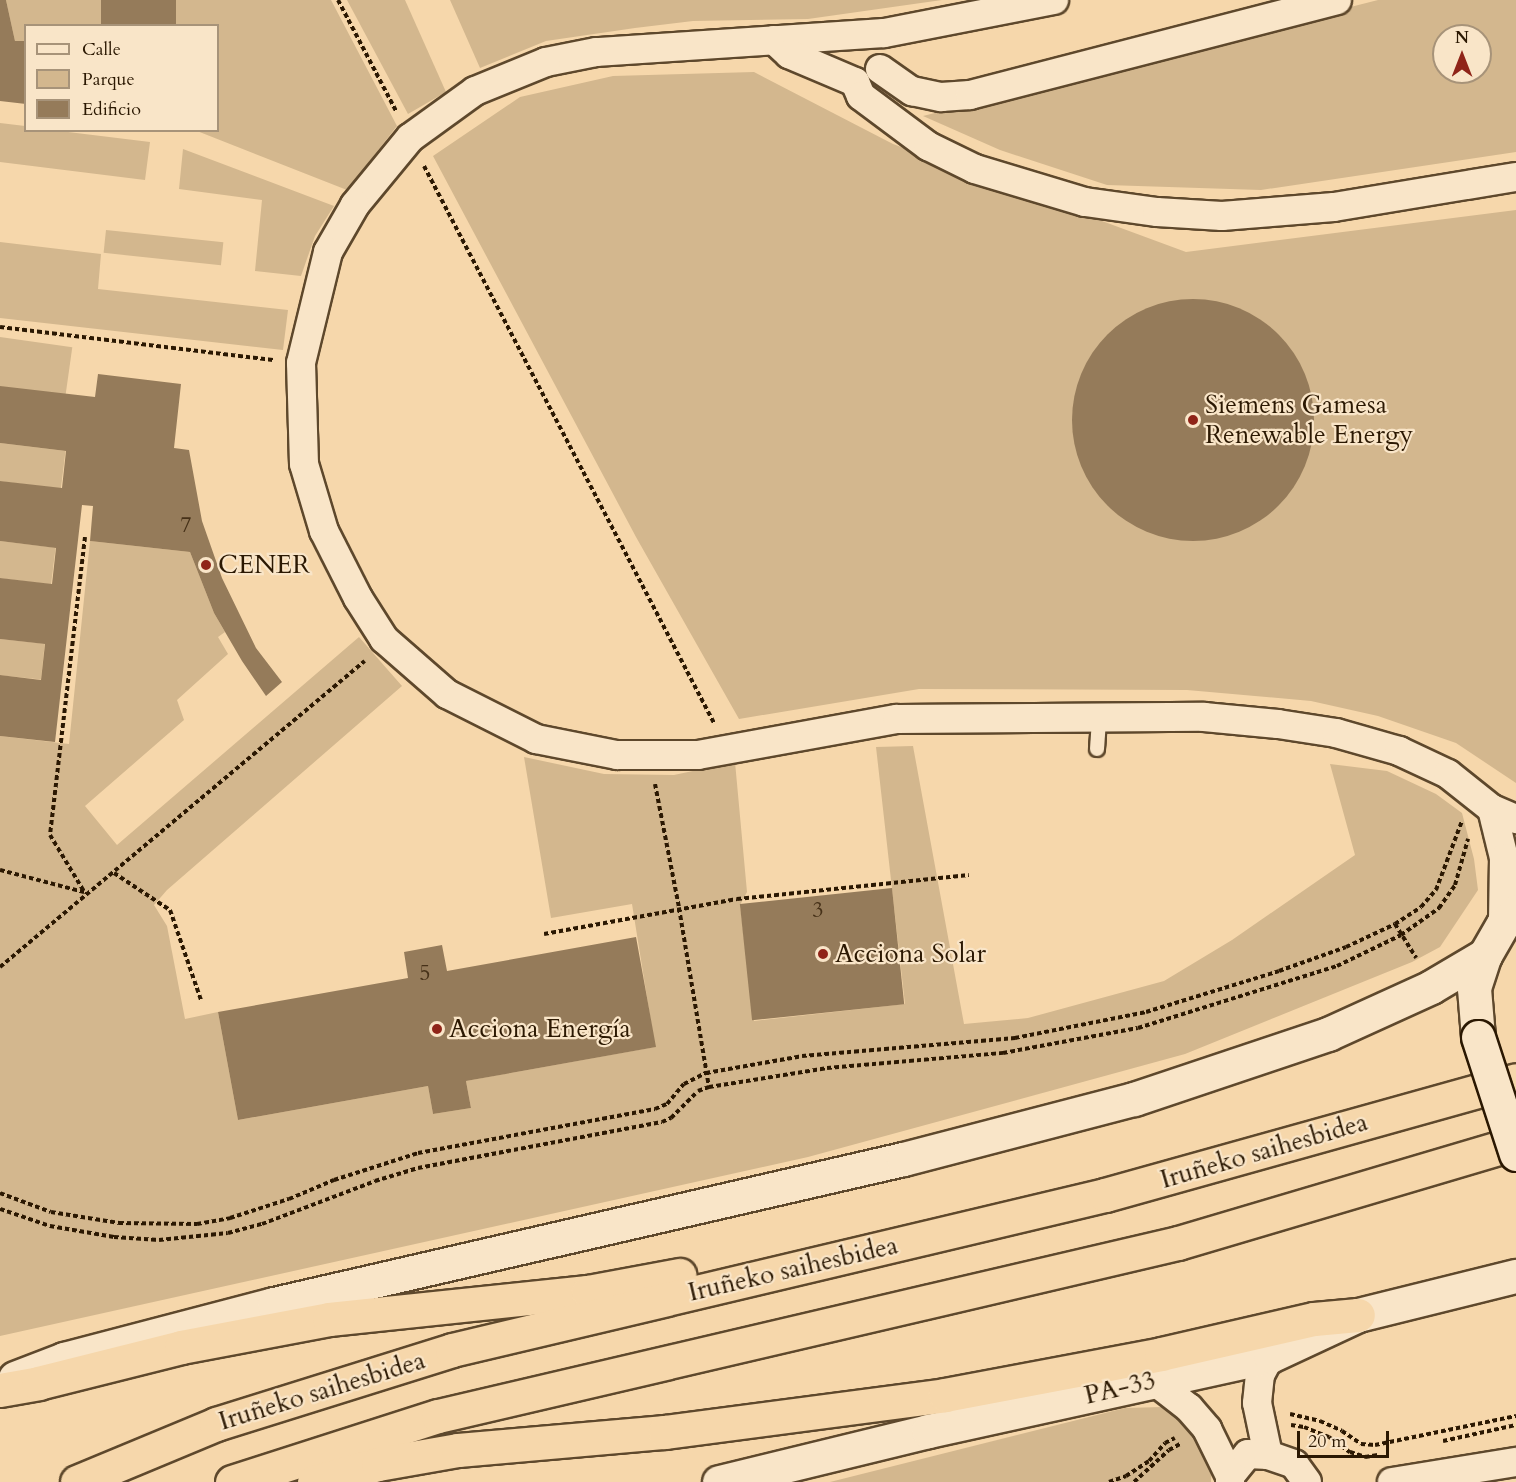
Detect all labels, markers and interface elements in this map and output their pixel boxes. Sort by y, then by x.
legend [24,24,219,132]
north arrow [1432,24,1492,84]
text: N [1455,27,1469,49]
text: Calle [82,37,121,62]
text: Parque [82,67,135,92]
text: Edificio [82,97,141,122]
place label: Siemens Gamesa Renewable Energy [1205,389,1413,450]
marker: Siemens Gamesa Renewable Energy [1186,413,1200,427]
house number: 7 [180,513,192,539]
place label: CENER [218,549,310,581]
marker: CENER [199,558,213,572]
house number: 3 [812,898,824,924]
place label: Acciona Solar [835,938,986,970]
marker: Acciona Solar [816,947,830,961]
house number: 5 [419,961,431,987]
place label: Acciona Energía [449,1013,631,1045]
marker: Acciona Energía [430,1022,444,1036]
street label: Iruñeko saihesbidea [1157,1106,1371,1196]
street label: Iruñeko saihesbidea [685,1230,901,1308]
street label: Iruñeko saihesbidea [215,1345,429,1437]
street label: PA-33 [1081,1365,1159,1411]
scale bar [1300,1419,1392,1457]
text: 20 m [1308,1429,1347,1454]

